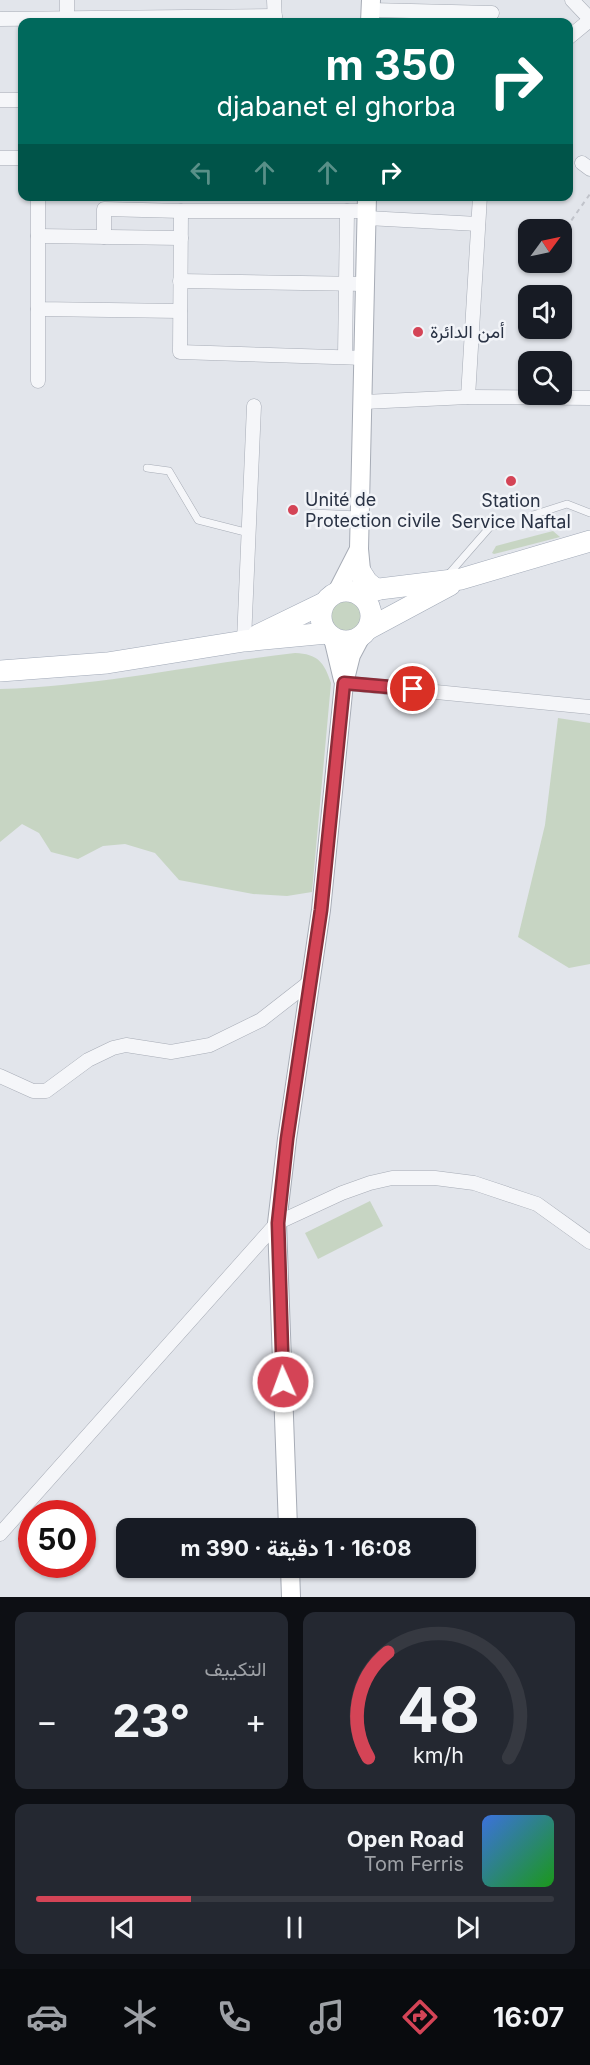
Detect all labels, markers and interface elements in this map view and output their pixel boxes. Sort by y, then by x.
text: 350 m [325,39,456,90]
icon: right [477,42,555,120]
text: djabanet el ghorba [217,90,456,123]
icon: left [185,156,218,189]
icon: ahead [248,156,281,189]
icon: ahead [311,156,344,189]
icon: right [374,156,407,189]
north arrow [518,219,572,273]
map controls [518,219,572,405]
button: sound [518,285,572,339]
place label: أمن الدائرة [430,321,504,343]
marker: أمن الدائرة [411,325,425,339]
button: search [518,351,572,405]
marker: Station Service Naftal [504,474,518,488]
place label: Unité de Protection civile [305,489,441,531]
place label: Station Service Naftal [451,490,571,532]
marker: Unité de Protection civile [286,503,300,517]
pin [387,663,438,714]
icon: arrive [396,672,429,705]
position arrow [251,1350,315,1414]
speed limit sign: 50 [18,1500,96,1578]
text: 16:08 · 1 دقيقة · 390 m [180,1535,412,1561]
text: التكييف [204,1657,267,1681]
text: 48 [397,1672,480,1747]
text: 23° [112,1693,190,1748]
text: − [36,1701,58,1741]
text: + [245,1701,266,1741]
text: km/h [413,1742,464,1768]
text: Open Road [347,1826,464,1852]
text: Tom Ferris [364,1852,464,1876]
icon: previous [106,1911,139,1944]
icon: pause [278,1911,311,1944]
icon: next [451,1911,484,1944]
icon: car [26,1996,68,2038]
icon: climate [119,1996,161,2038]
icon: phone [213,1996,255,2038]
icon: music [306,1996,348,2038]
icon: directions [399,1996,441,2038]
text: 16:07 [493,2001,564,2034]

